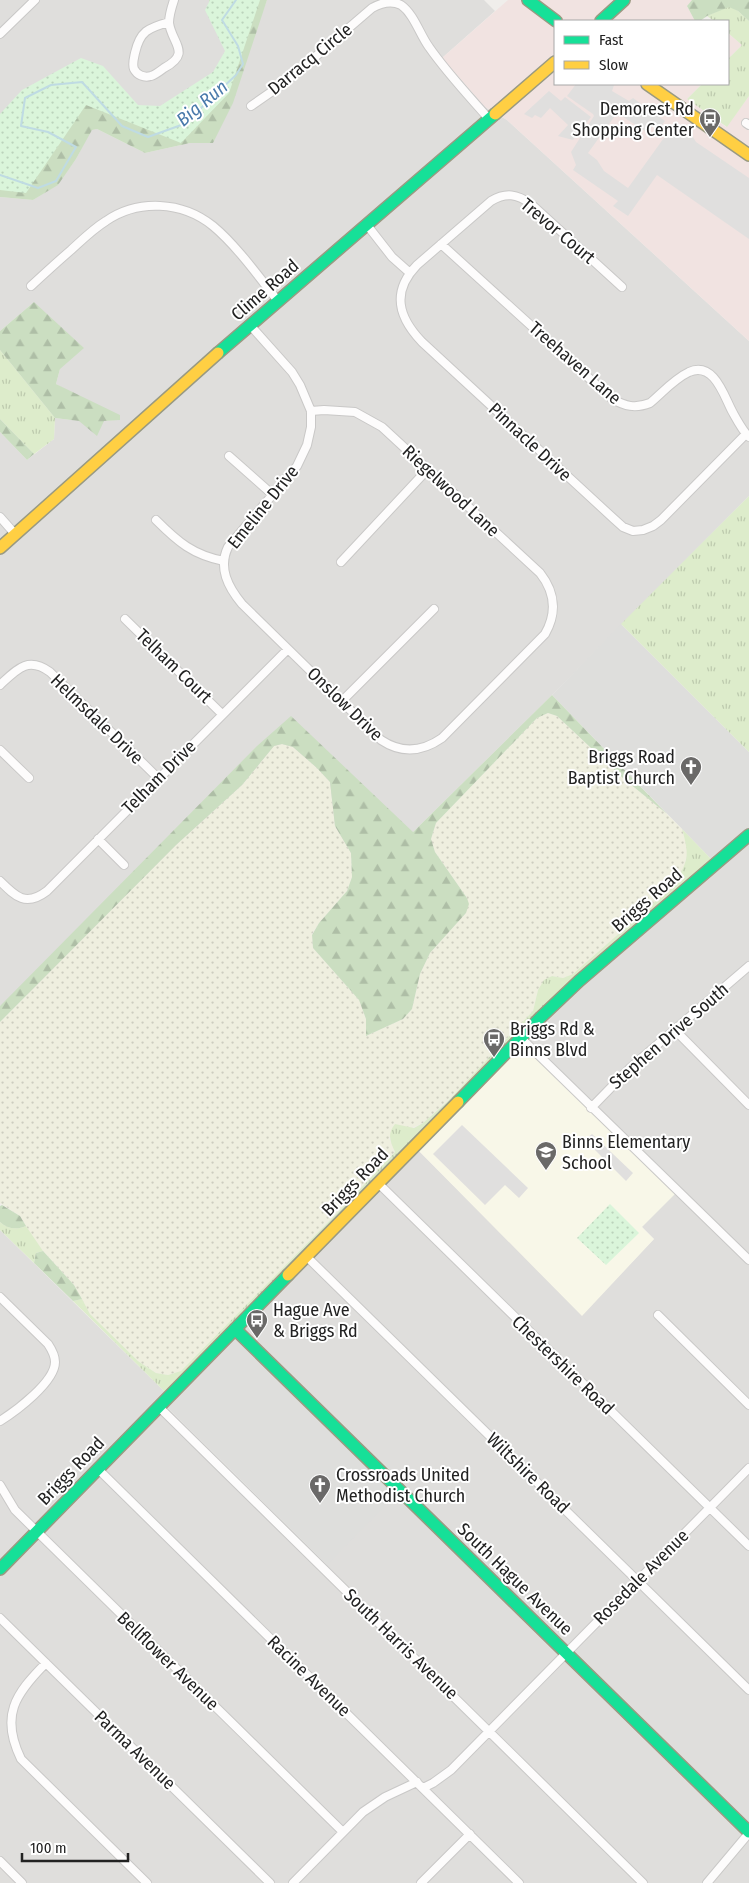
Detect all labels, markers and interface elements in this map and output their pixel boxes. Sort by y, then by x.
street label: Darracq Circle [263,18,357,100]
legend [554,20,729,85]
text: Fast [599,31,623,49]
text: Slow [599,56,628,74]
water label: Big Run [172,75,232,131]
place label: Demorest Rd Shopping Center [572,98,695,141]
bus stop icon: Demorest Rd Shopping Center [698,107,722,138]
street label: Trevor Court [516,194,600,268]
street label: Clime Road [227,255,303,325]
street label: Treehaven Lane [524,317,626,409]
street label: Pinnacle Drive [484,398,576,486]
street label: Riegelwood Lane [398,440,504,542]
street label: Emeline Drive [223,461,303,553]
street label: Telham Court [131,624,217,708]
street label: Onslow Drive [303,662,388,746]
street label: Helmsdale Drive [46,669,148,769]
street label: Telham Drive [117,735,201,819]
place label: Briggs Road Baptist Church [568,746,675,789]
church icon: Briggs Road Baptist Church [679,755,703,786]
street label: Briggs Road [607,863,687,937]
street label: Stephen Drive South [605,978,733,1094]
place label: Briggs Rd & Binns Blvd [510,1018,595,1061]
bus stop icon: Briggs Rd & Binns Blvd [482,1027,506,1058]
place label: Binns Elementary School [562,1131,690,1174]
school or university icon: Binns Elementary School [534,1140,558,1171]
street label: Briggs Road [317,1143,393,1221]
place label: Hague Ave & Briggs Rd [273,1299,358,1342]
bus stop icon: Hague Ave & Briggs Rd [245,1308,269,1339]
street label: Chestershire Road [507,1311,619,1419]
street label: Wiltshire Road [482,1428,574,1518]
street label: Briggs Road [33,1432,109,1510]
place label: Crossroads United Methodist Church [336,1464,470,1507]
church icon: Crossroads United Methodist Church [308,1473,332,1504]
street label: South Hague Avenue [453,1518,577,1640]
street label: Rosedale Avenue [589,1525,693,1629]
street label: South Harris Avenue [339,1584,463,1704]
street label: Bellflower Avenue [113,1607,223,1715]
street label: Racine Avenue [263,1631,355,1721]
street label: Parma Avenue [90,1706,180,1794]
scale bar [22,1830,129,1862]
text: 100 m [30,1839,67,1857]

